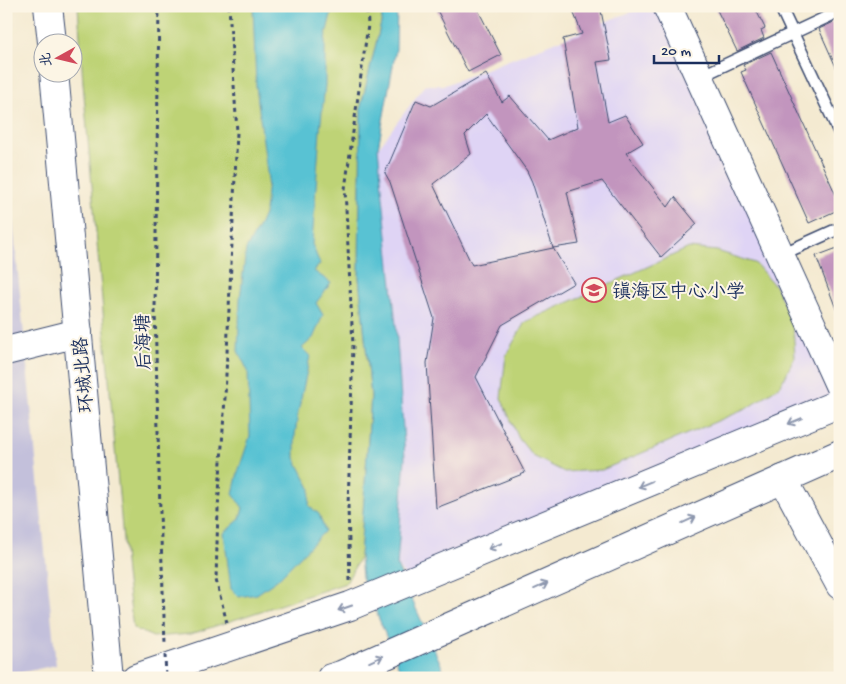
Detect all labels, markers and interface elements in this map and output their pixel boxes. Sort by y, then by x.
north arrow [32,32,82,82]
scale bar [654,32,718,64]
text: 20 m [661,43,691,61]
text: 北 [38,51,57,68]
school or university icon: 镇海区中心小学 [581,277,607,303]
place label: 镇海区中心小学 [612,281,745,305]
street label: 后海塘 [133,313,157,371]
street label: 环城北路 [70,336,100,414]
one-way arrow [788,417,803,427]
one-way arrow [638,479,653,489]
one-way arrow [681,515,696,525]
one-way arrow [488,542,503,552]
one-way arrow [533,581,548,591]
one-way arrow [337,604,353,613]
one-way arrow [368,654,383,664]

